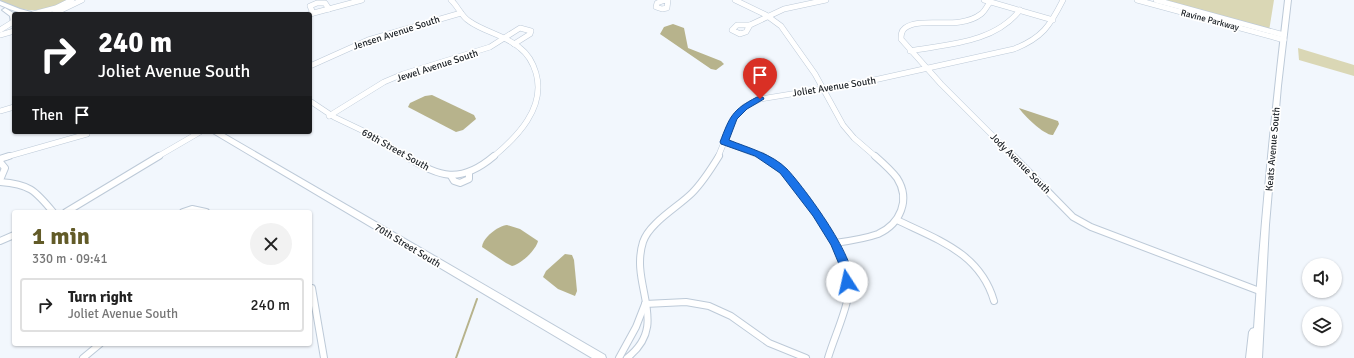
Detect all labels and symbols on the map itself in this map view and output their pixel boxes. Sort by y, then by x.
street label: Ravine Parkway [1179,7,1241,34]
street label: Jensen Avenue South [351,13,441,53]
street label: Jewel Avenue South [395,47,480,85]
pin [743,58,777,99]
street label: Joliet Avenue South [791,74,877,100]
street label: Keats Avenue South [1263,106,1283,192]
street label: 69th Street South [360,126,431,173]
street label: Jody Avenue South [988,131,1053,196]
street label: 70th Street South [372,221,443,270]
position arrow [826,261,868,303]

